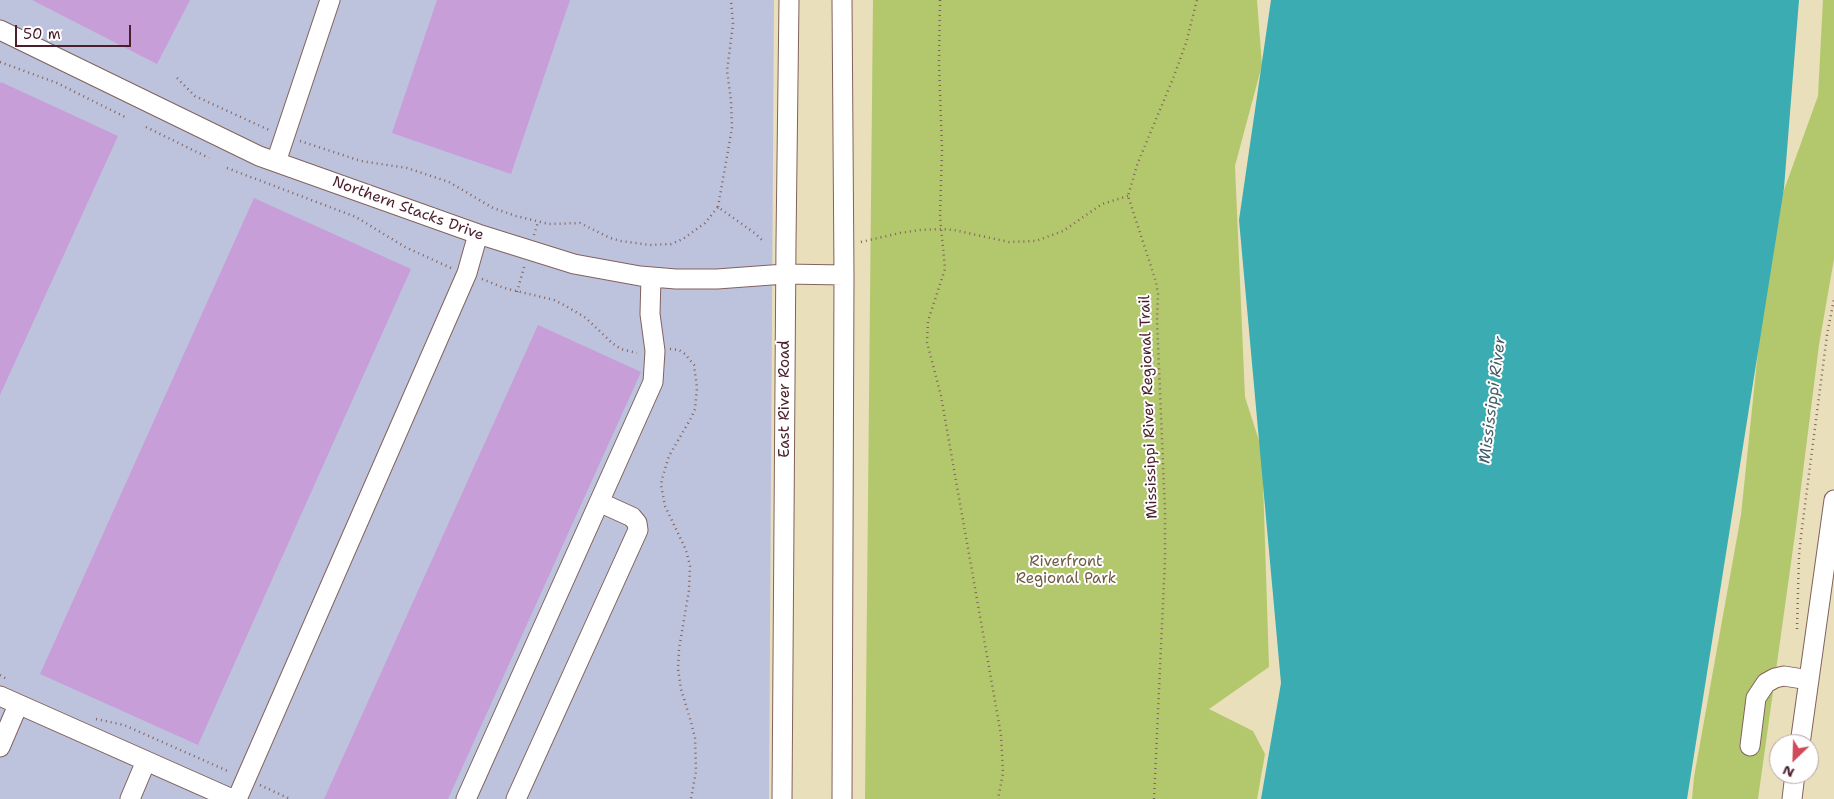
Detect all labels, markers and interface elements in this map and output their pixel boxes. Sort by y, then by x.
scale bar [18,15,134,47]
text: 50 m [23,24,61,44]
street label: Northern Stacks Drive [330,173,486,245]
street label: Mississippi River Regional Trail [1136,295,1162,519]
water label: Mississippi River [1476,335,1510,465]
street label: East River Road [776,340,794,458]
park label: Riverfront Regional Park [1016,553,1116,588]
north arrow [1769,734,1819,784]
text: N [1780,761,1797,782]

